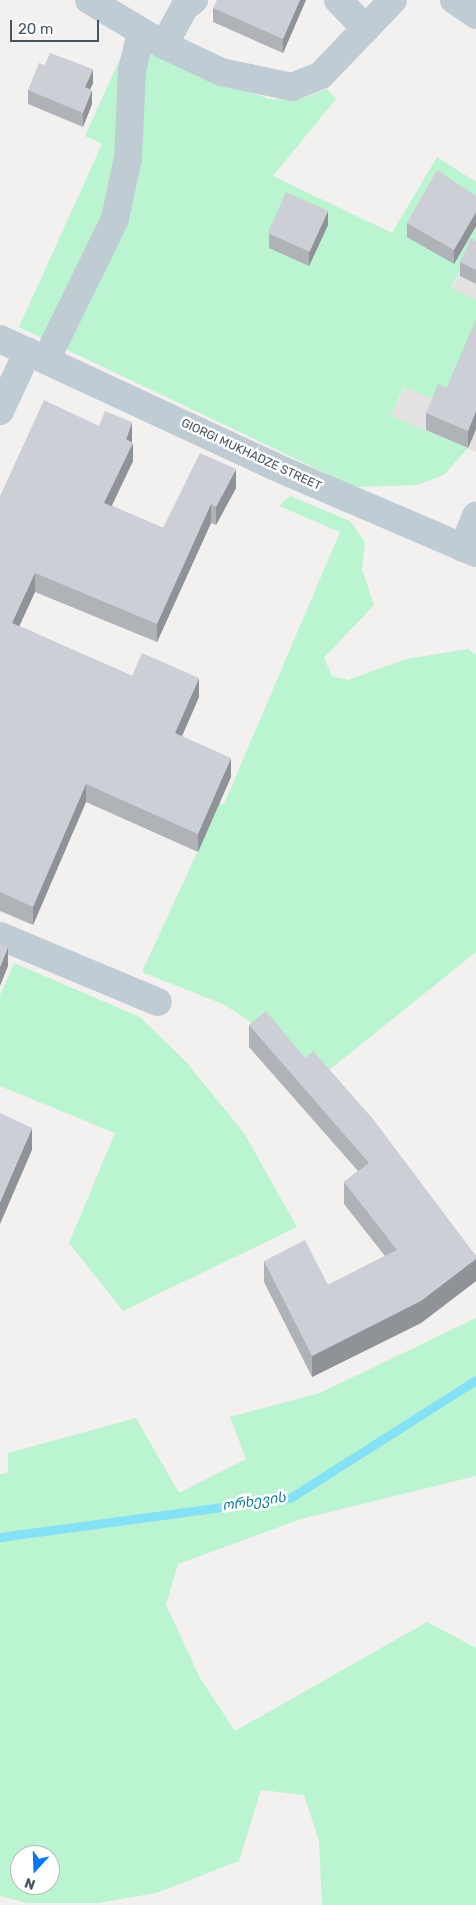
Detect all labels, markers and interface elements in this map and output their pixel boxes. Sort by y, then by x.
scale bar [12,10,101,42]
text: 20 m [18,20,53,38]
street label: GIORGI MUKHADZE STREET [179,416,323,494]
water label: ორხევის [221,1489,287,1515]
north arrow [10,1845,60,1895]
text: N [22,1874,38,1893]

